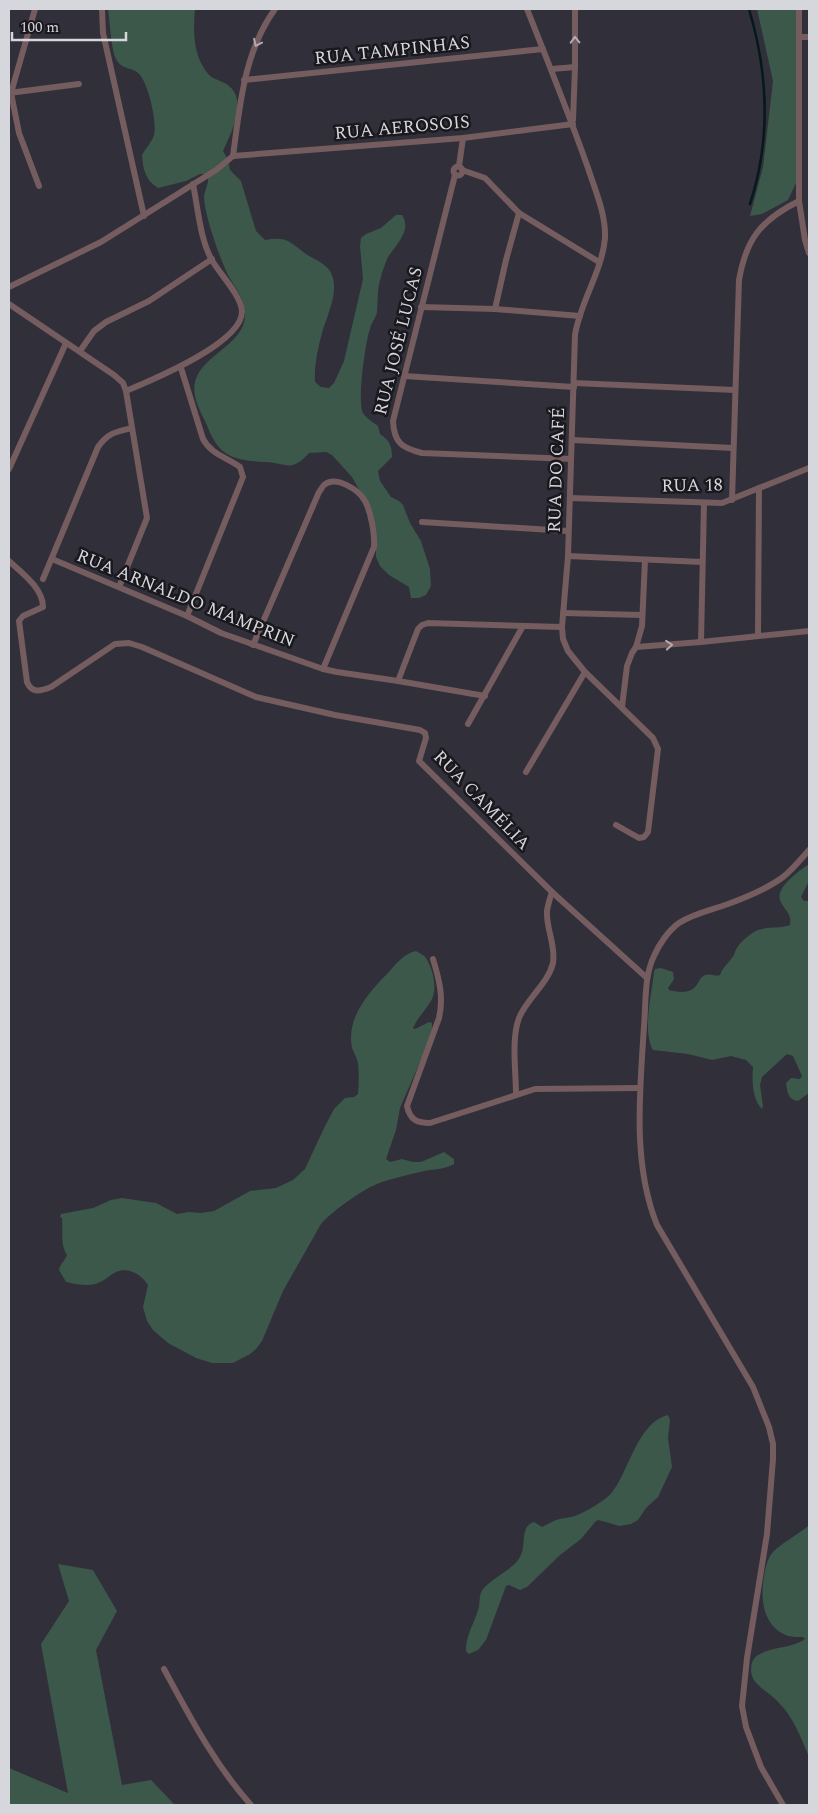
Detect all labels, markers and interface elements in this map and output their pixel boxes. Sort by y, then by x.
scale bar [12,10,126,42]
text: 100 m [20,16,59,39]
street label: RUA TAMPINHAS [313,29,471,72]
one-way arrow [570,36,580,44]
one-way arrow [253,38,263,47]
street label: RUA AEROSOIS [333,108,471,147]
street label: RUA JOSÉ LUCAS [367,264,430,418]
street label: RUA DO CAFÉ [541,407,572,533]
street label: RUA 18 [661,471,723,500]
street label: RUA ARNALDO MAMPRIN [73,542,299,655]
one-way arrow [665,640,673,651]
street label: RUA CAMÉLIA [427,744,537,857]

